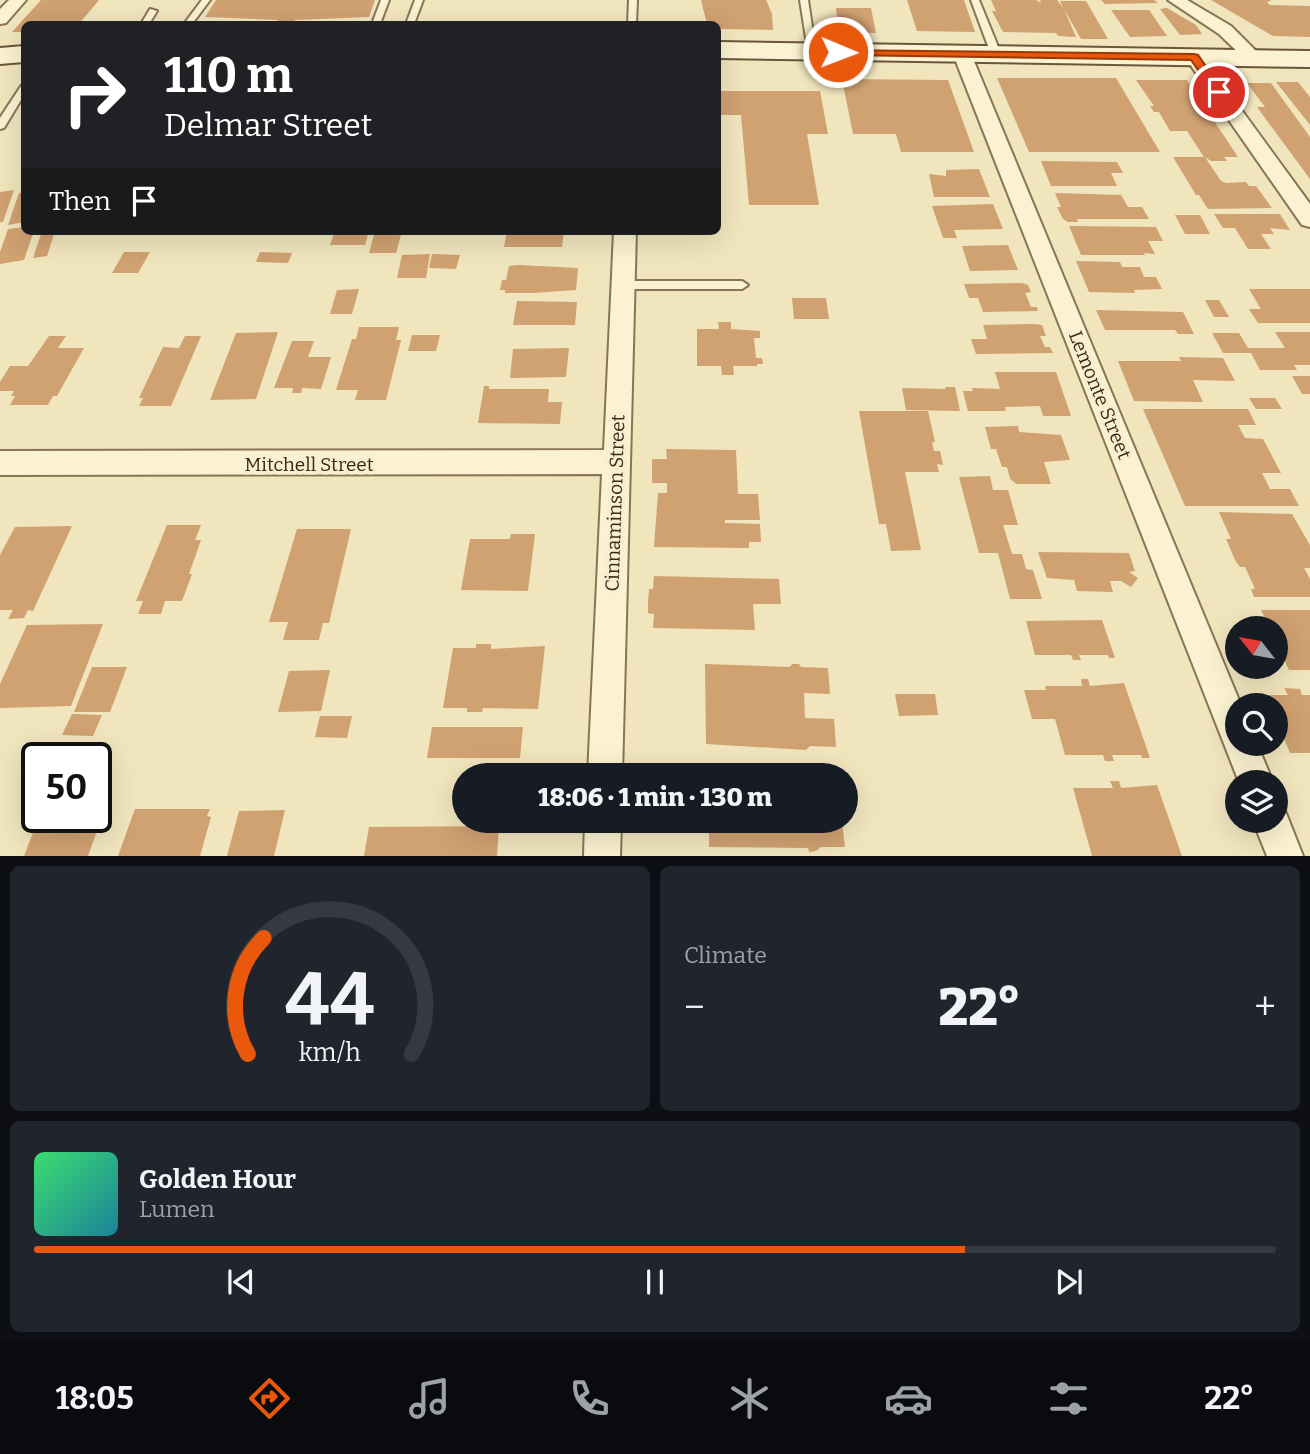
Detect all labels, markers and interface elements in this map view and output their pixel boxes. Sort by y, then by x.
position arrow [801,15,875,89]
text: 110 m [164,46,293,105]
icon: right [49,49,140,140]
pin [1189,62,1249,122]
icon: arrive [1200,73,1238,111]
text: Delmar Street [164,106,372,144]
icon: arrive [125,182,163,220]
text: Then [49,186,111,217]
street label: Lemonte Street [1064,328,1136,463]
street label: Cinnaminson Street [600,414,630,592]
street label: Mitchell Street [244,453,374,476]
north arrow [1225,616,1288,679]
map controls [1225,616,1288,833]
button: search [1225,693,1288,756]
speed limit sign: 50 [21,742,112,833]
button: layers [1225,770,1288,833]
text: 18:06 · 1 min · 130 m [538,782,772,813]
text: Climate [684,941,767,969]
text: 44 [285,957,375,1044]
text: 22° [938,976,1021,1039]
text: − [684,984,705,1030]
text: + [1254,984,1276,1030]
text: km/h [299,1038,361,1068]
text: Golden Hour [139,1164,296,1195]
text: Lumen [139,1195,215,1223]
icon: previous [222,1263,260,1301]
icon: pause [636,1263,674,1301]
icon: next [1050,1263,1088,1301]
icon: directions [245,1374,294,1423]
icon: music [405,1374,454,1423]
icon: phone [565,1374,614,1423]
icon: climate [725,1374,774,1423]
icon: car [884,1374,933,1423]
icon: filters [1044,1374,1093,1423]
text: 18:05 [55,1379,134,1417]
text: 22° [1204,1379,1254,1417]

